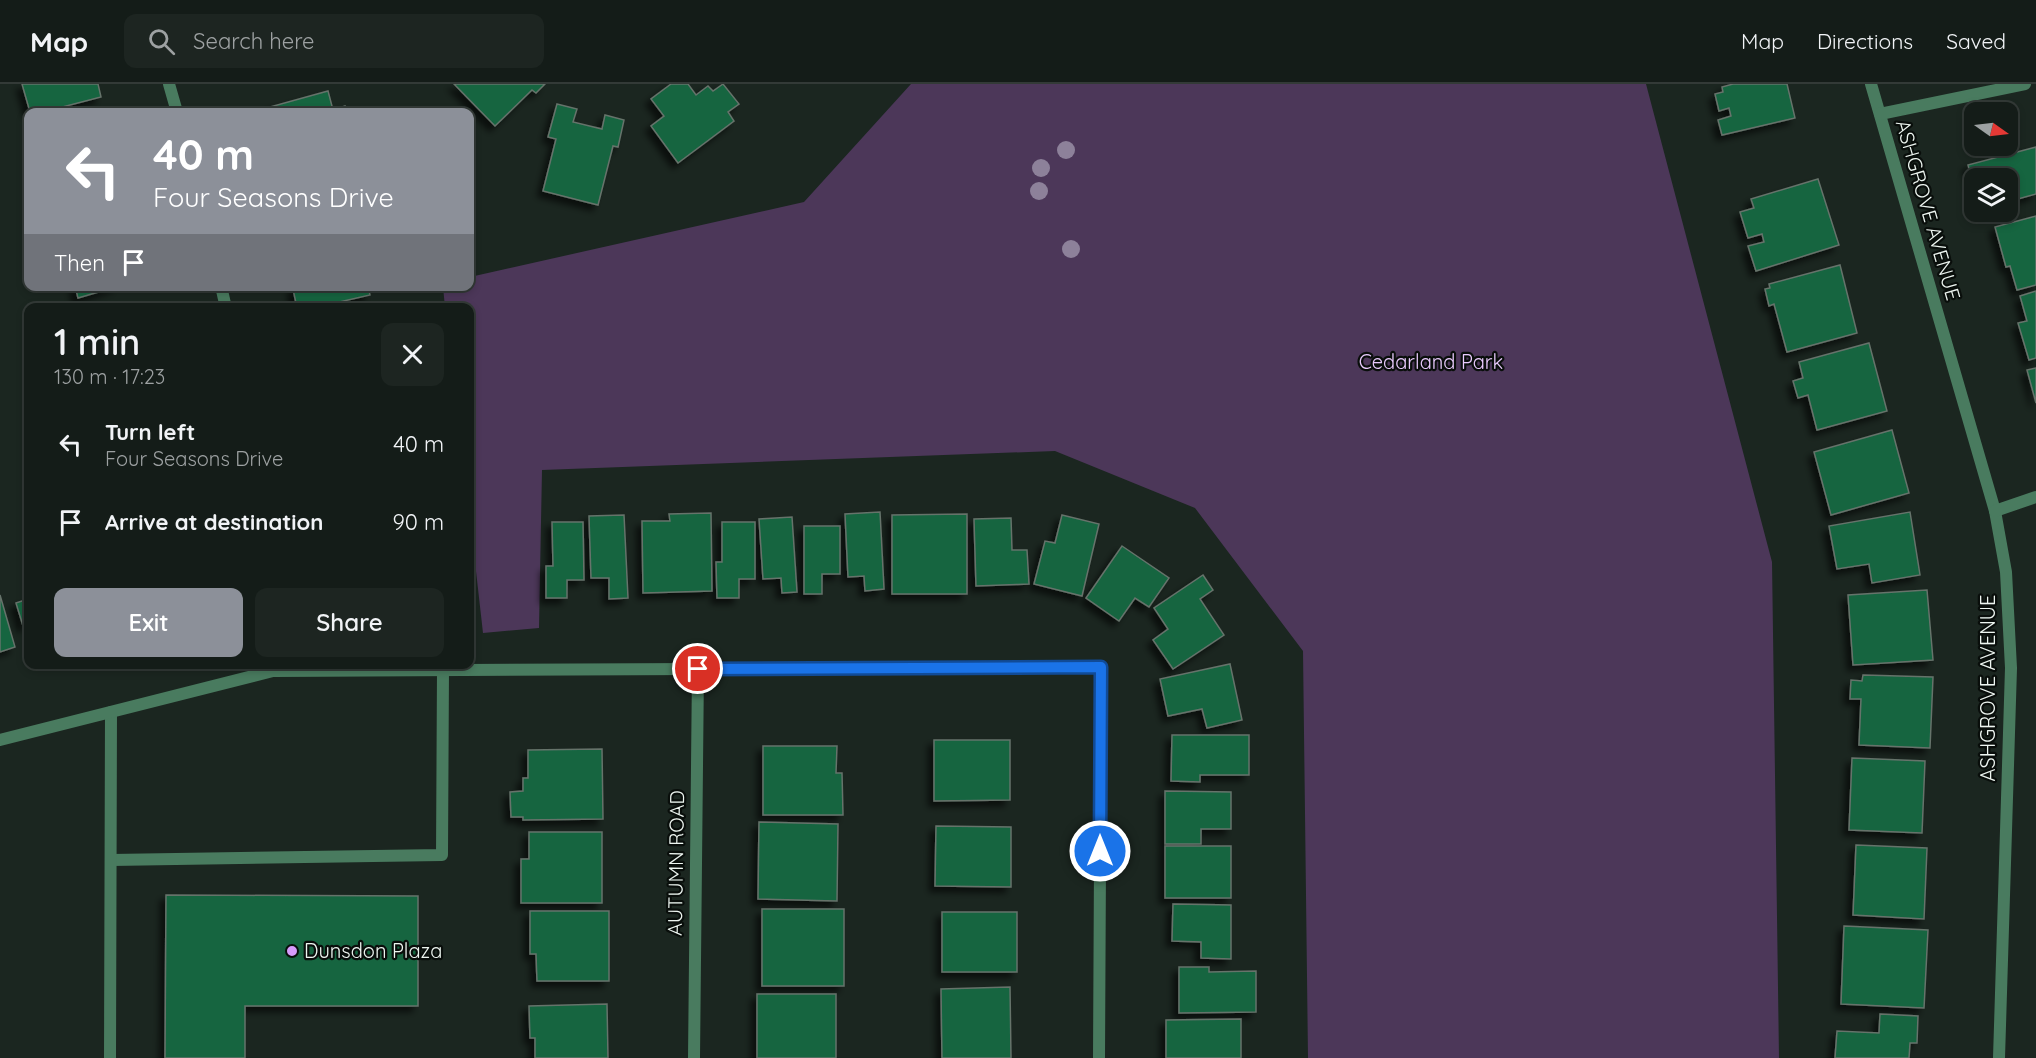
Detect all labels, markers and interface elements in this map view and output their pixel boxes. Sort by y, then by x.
search box [124,14,544,68]
text: Map [30,24,88,59]
icon: search [145,25,178,58]
text: Search here [193,27,315,55]
text: Map [1741,28,1784,54]
text: Directions [1817,28,1913,54]
text: Saved [1946,28,2006,54]
north arrow [1964,102,2018,156]
map controls [1964,102,2018,222]
street label: ASHGROVE AVENUE [1891,117,1966,303]
text: 40 m [153,128,254,181]
icon: left [54,132,132,210]
button: layers [1964,168,2018,222]
text: Four Seasons Drive [153,180,394,214]
icon: arrive [117,246,150,279]
text: Then [54,249,105,277]
text: 1 min [54,319,140,364]
button: close [381,323,444,386]
park label: Cedarland Park [1359,349,1503,374]
text: 130 m · 17:23 [54,364,165,389]
text: Turn left [105,418,195,446]
icon: left [54,428,87,461]
text: 40 m [393,430,444,458]
text: Four Seasons Drive [105,446,283,471]
icon: arrive [54,506,87,539]
text: Arrive at destination [105,508,323,536]
text: 90 m [393,508,444,536]
button: Exit [54,588,243,657]
button: Share [255,588,444,657]
street label: ASHGROVE AVENUE [1975,595,2000,781]
pin [672,643,723,694]
icon: arrive [681,652,714,685]
street label: AUTUMN ROAD [662,790,689,936]
position arrow [1068,819,1132,883]
place label: Dunsdon Plaza [304,938,442,963]
marker: Dunsdon Plaza [285,944,299,958]

